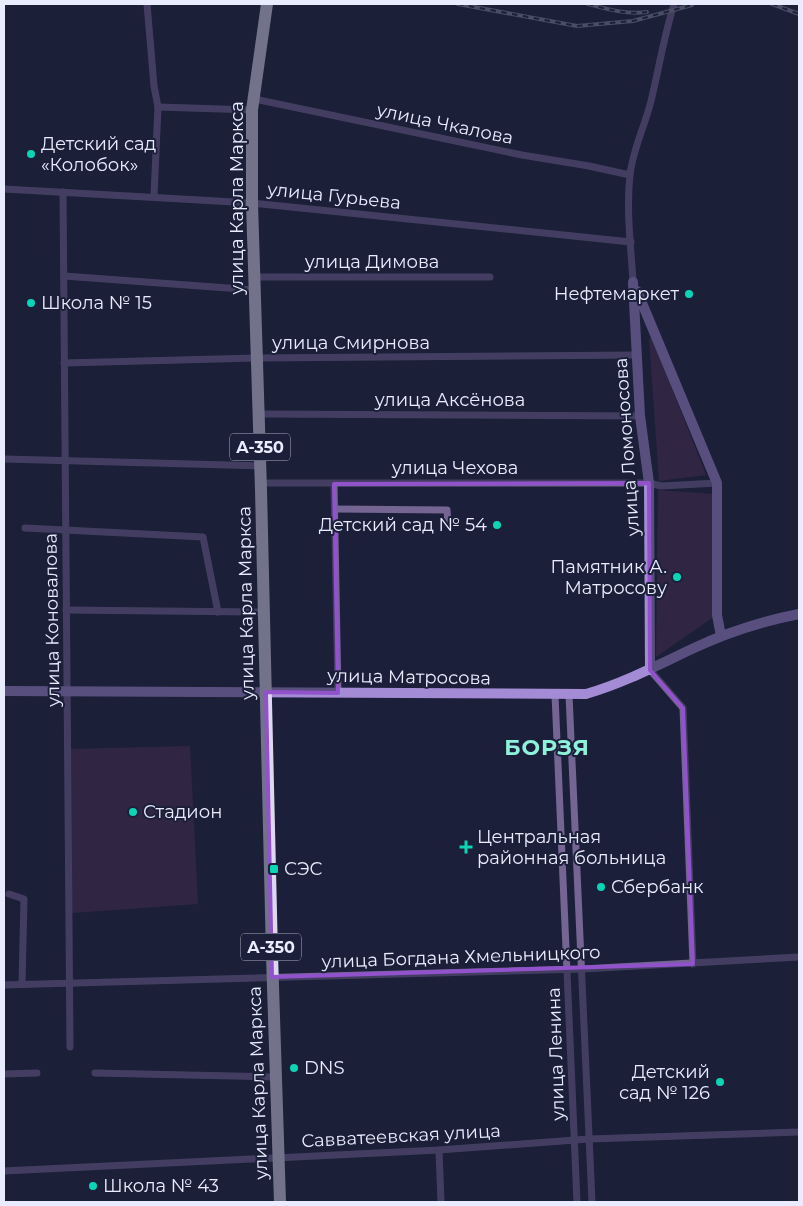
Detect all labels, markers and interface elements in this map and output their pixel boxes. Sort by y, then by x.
street label: улица Чкалова [374,99,515,149]
street label: улица Карла Маркса [226,101,248,296]
place label: Детский сад «Колобок» [41,133,157,176]
marker: Детский сад «Колобок» [25,148,37,160]
street label: улица Гурьева [265,178,402,214]
street label: улица Димова [304,251,439,273]
place label: Нефтемаркет [554,283,679,305]
marker: Нефтемаркет [683,288,695,300]
place label: Школа № 15 [41,292,152,314]
marker: Школа № 15 [25,297,37,309]
street label: улица Смирнова [271,332,430,354]
street label: улица Ломоносова [610,357,644,538]
street label: улица Аксёнова [374,389,525,411]
road number: А-350 [230,434,290,461]
street label: улица Чехова [391,457,518,479]
street label: улица Карла Маркса [233,506,259,701]
place label: Детский сад № 54 [319,514,487,536]
marker: Детский сад № 54 [491,519,503,531]
street label: улица Коновалова [39,533,65,708]
place label: Памятник А. Матросову [550,556,667,599]
marker: Памятник А. Матросову [671,571,683,583]
street label: улица Матросова [326,665,491,689]
district label: БОРЗЯ [504,734,590,761]
place label: Стадион [143,801,222,823]
marker: Стадион [127,806,139,818]
place label: Центральная районная больница [477,826,666,869]
marker: Центральная районная больница [459,840,473,854]
place label: СЭС [284,858,323,880]
marker: СЭС [268,863,280,875]
place label: Сбербанк [611,876,704,898]
marker: Сбербанк [595,881,607,893]
road number: А-350 [241,934,301,960]
street label: улица Богдана Хмельницкого [320,941,601,973]
street label: улица Карла Маркса [244,986,272,1181]
street label: улица Ленина [543,987,569,1122]
place label: DNS [304,1057,345,1079]
place label: Детский сад № 126 [619,1061,710,1104]
marker: DNS [288,1062,300,1074]
marker: Детский сад № 126 [714,1076,726,1088]
street label: Савватеевская улица [301,1120,501,1152]
place label: Школа № 43 [103,1175,219,1197]
marker: Школа № 43 [87,1180,99,1192]

